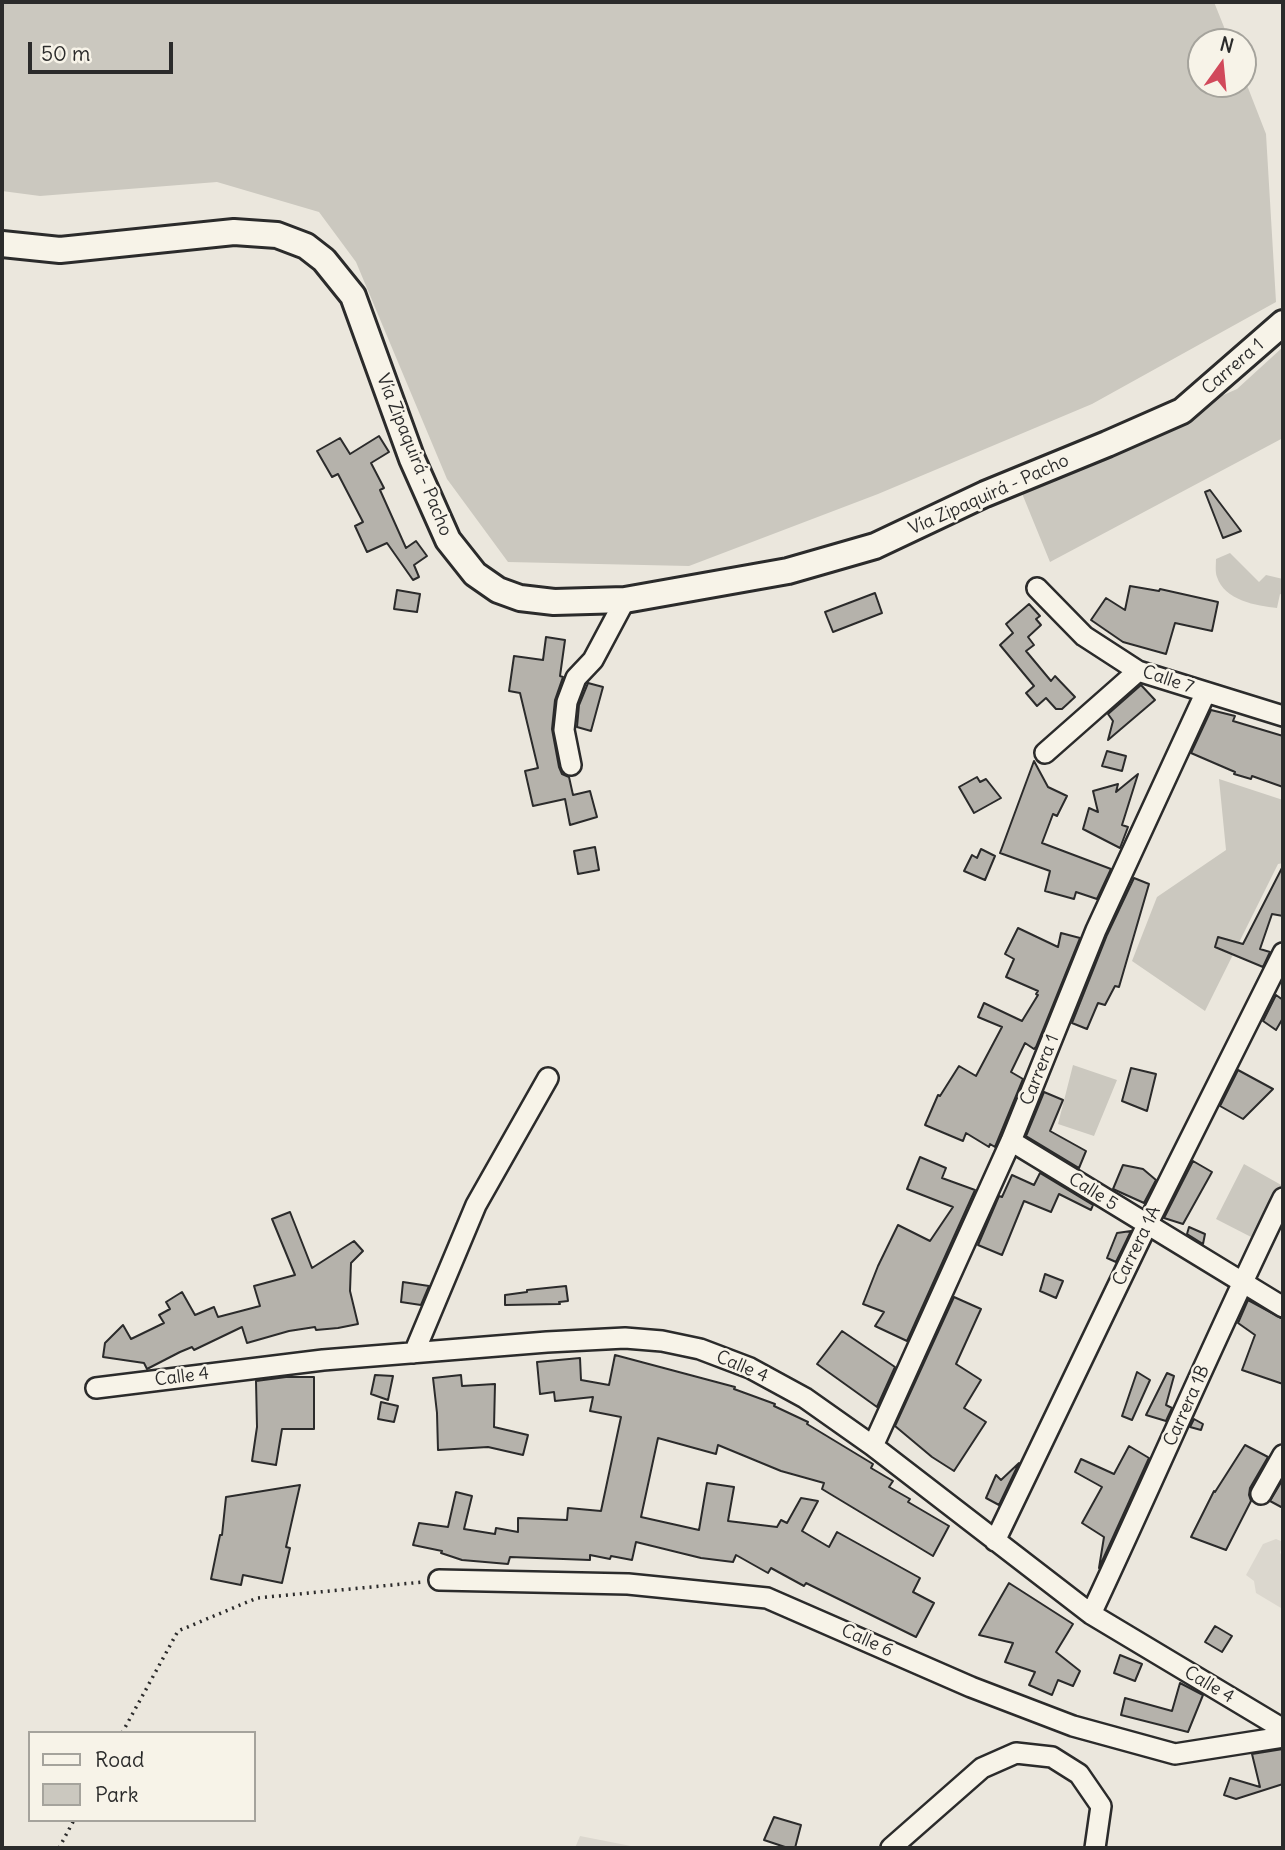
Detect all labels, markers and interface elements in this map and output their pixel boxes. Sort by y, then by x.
scale bar [32,28,177,72]
north arrow [1187,28,1257,98]
text: N [1217,31,1236,58]
text: 50 m [41,40,90,67]
street label: Carrera 1 [1198,334,1268,400]
street label: Vía Zipaquirá - Pacho [372,371,456,539]
street label: Vía Zipaquirá - Pacho [906,450,1072,540]
street label: Calle 7 [1139,661,1197,699]
street label: Carrera 1 [1016,1031,1064,1109]
street label: Calle 5 [1064,1168,1122,1216]
street label: Carrera 1A [1108,1203,1166,1289]
street label: Calle 4 [713,1346,771,1388]
street label: Carrera 1B [1160,1362,1214,1450]
street label: Calle 4 [154,1363,210,1391]
street label: Calle 6 [838,1620,896,1662]
street label: Calle 4 [1180,1662,1238,1708]
legend [28,1731,256,1822]
text: Road [95,1746,144,1773]
text: Park [95,1781,138,1808]

